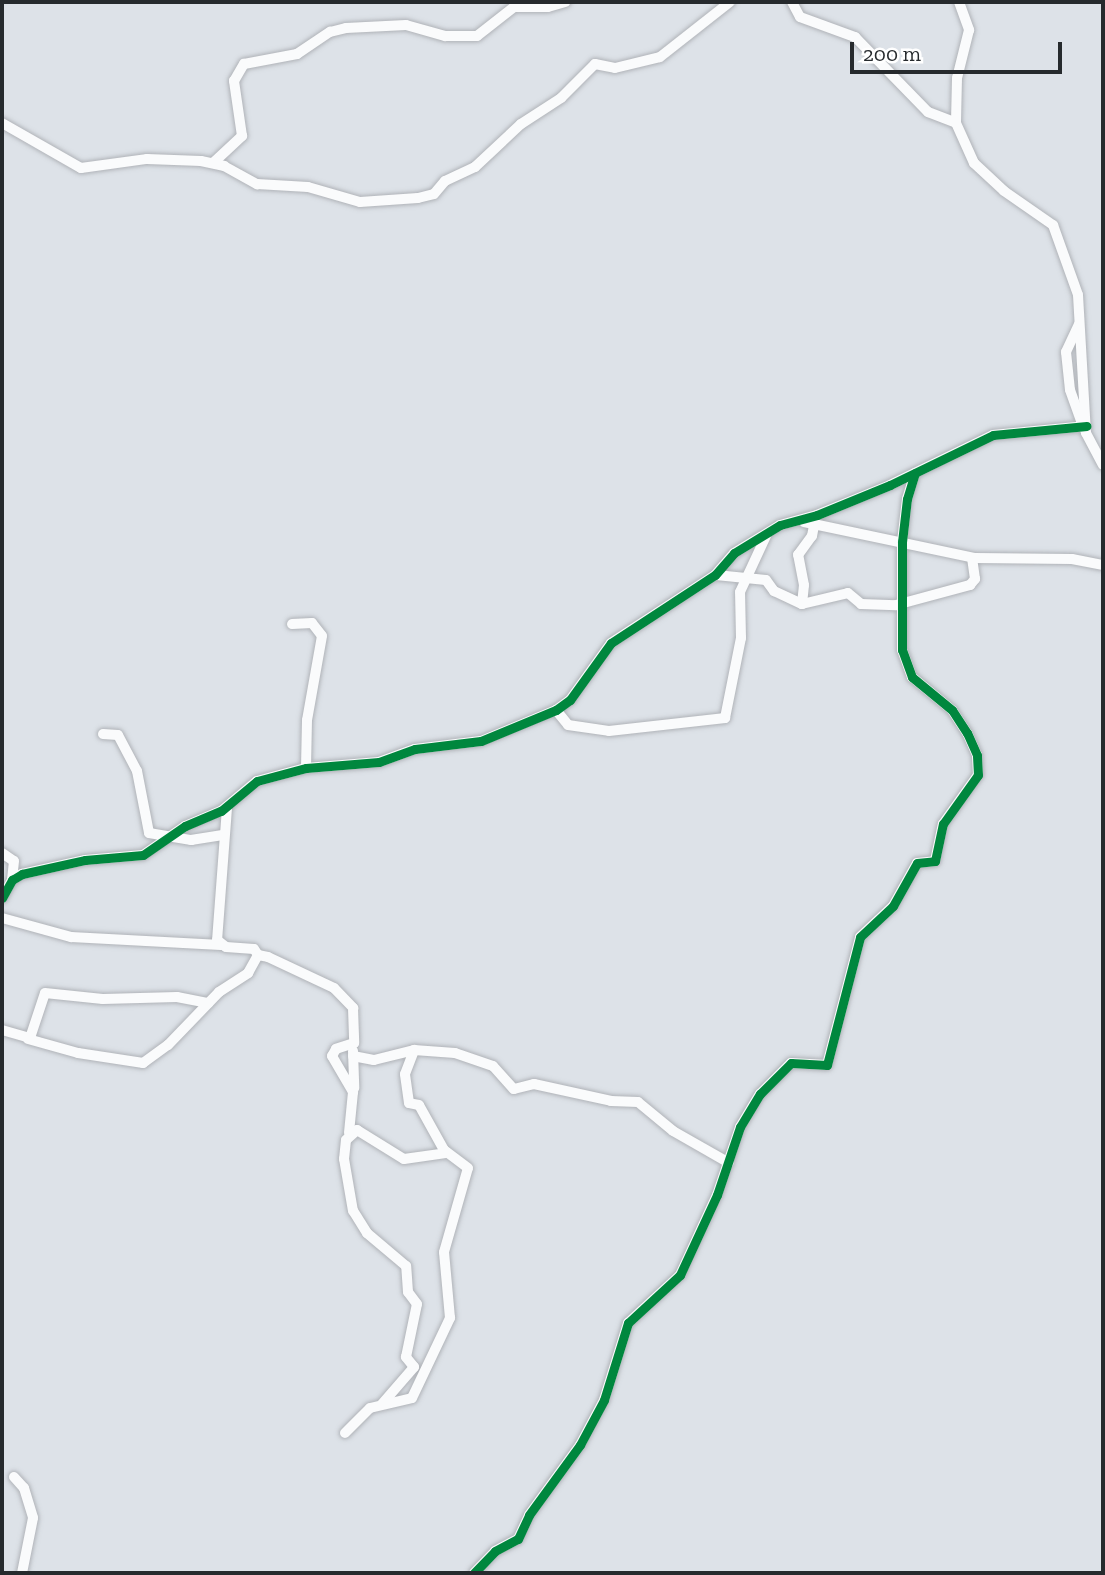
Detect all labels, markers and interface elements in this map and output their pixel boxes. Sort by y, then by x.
scale bar [853,28,1065,72]
text: 200 m [863,41,921,66]

